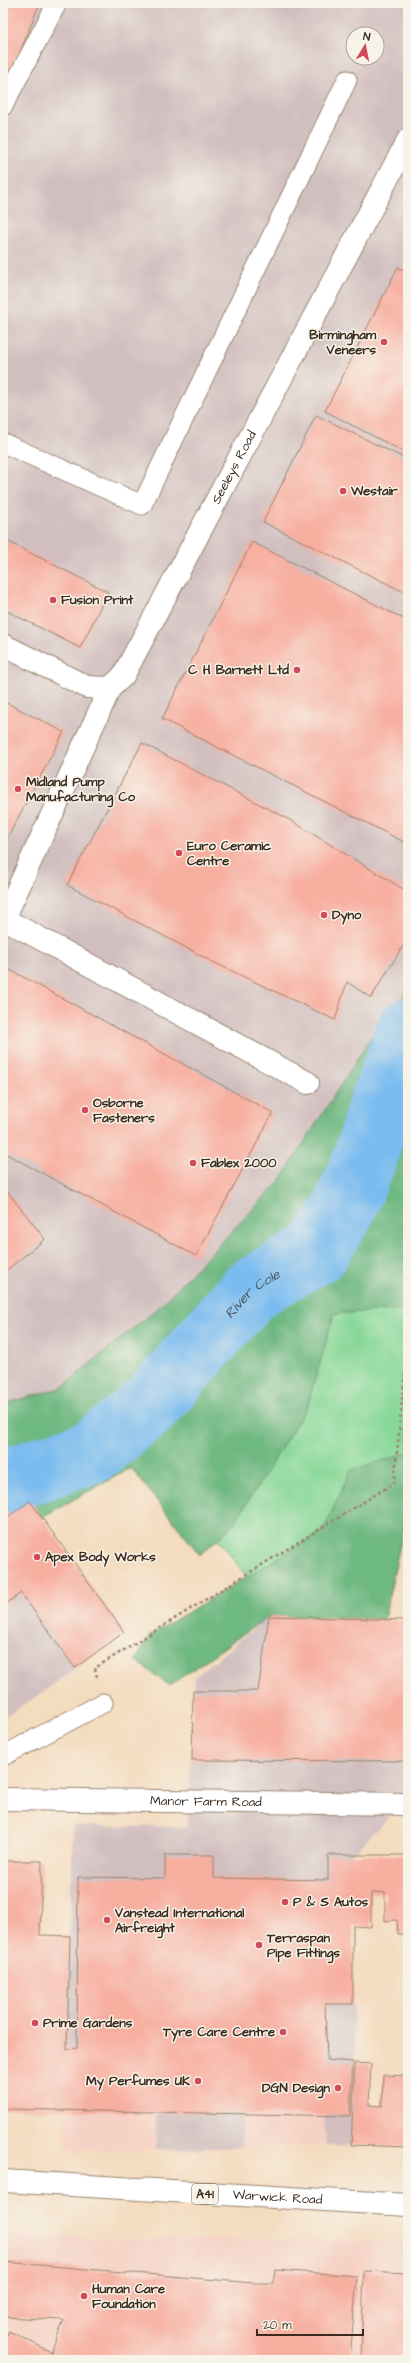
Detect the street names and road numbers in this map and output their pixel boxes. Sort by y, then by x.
street label: Seeleys Road [207,427,261,507]
street label: Manor Farm Road [150,1792,262,1811]
road number: A41 [192,2184,218,2204]
street label: Warwick Road [232,2186,323,2209]

